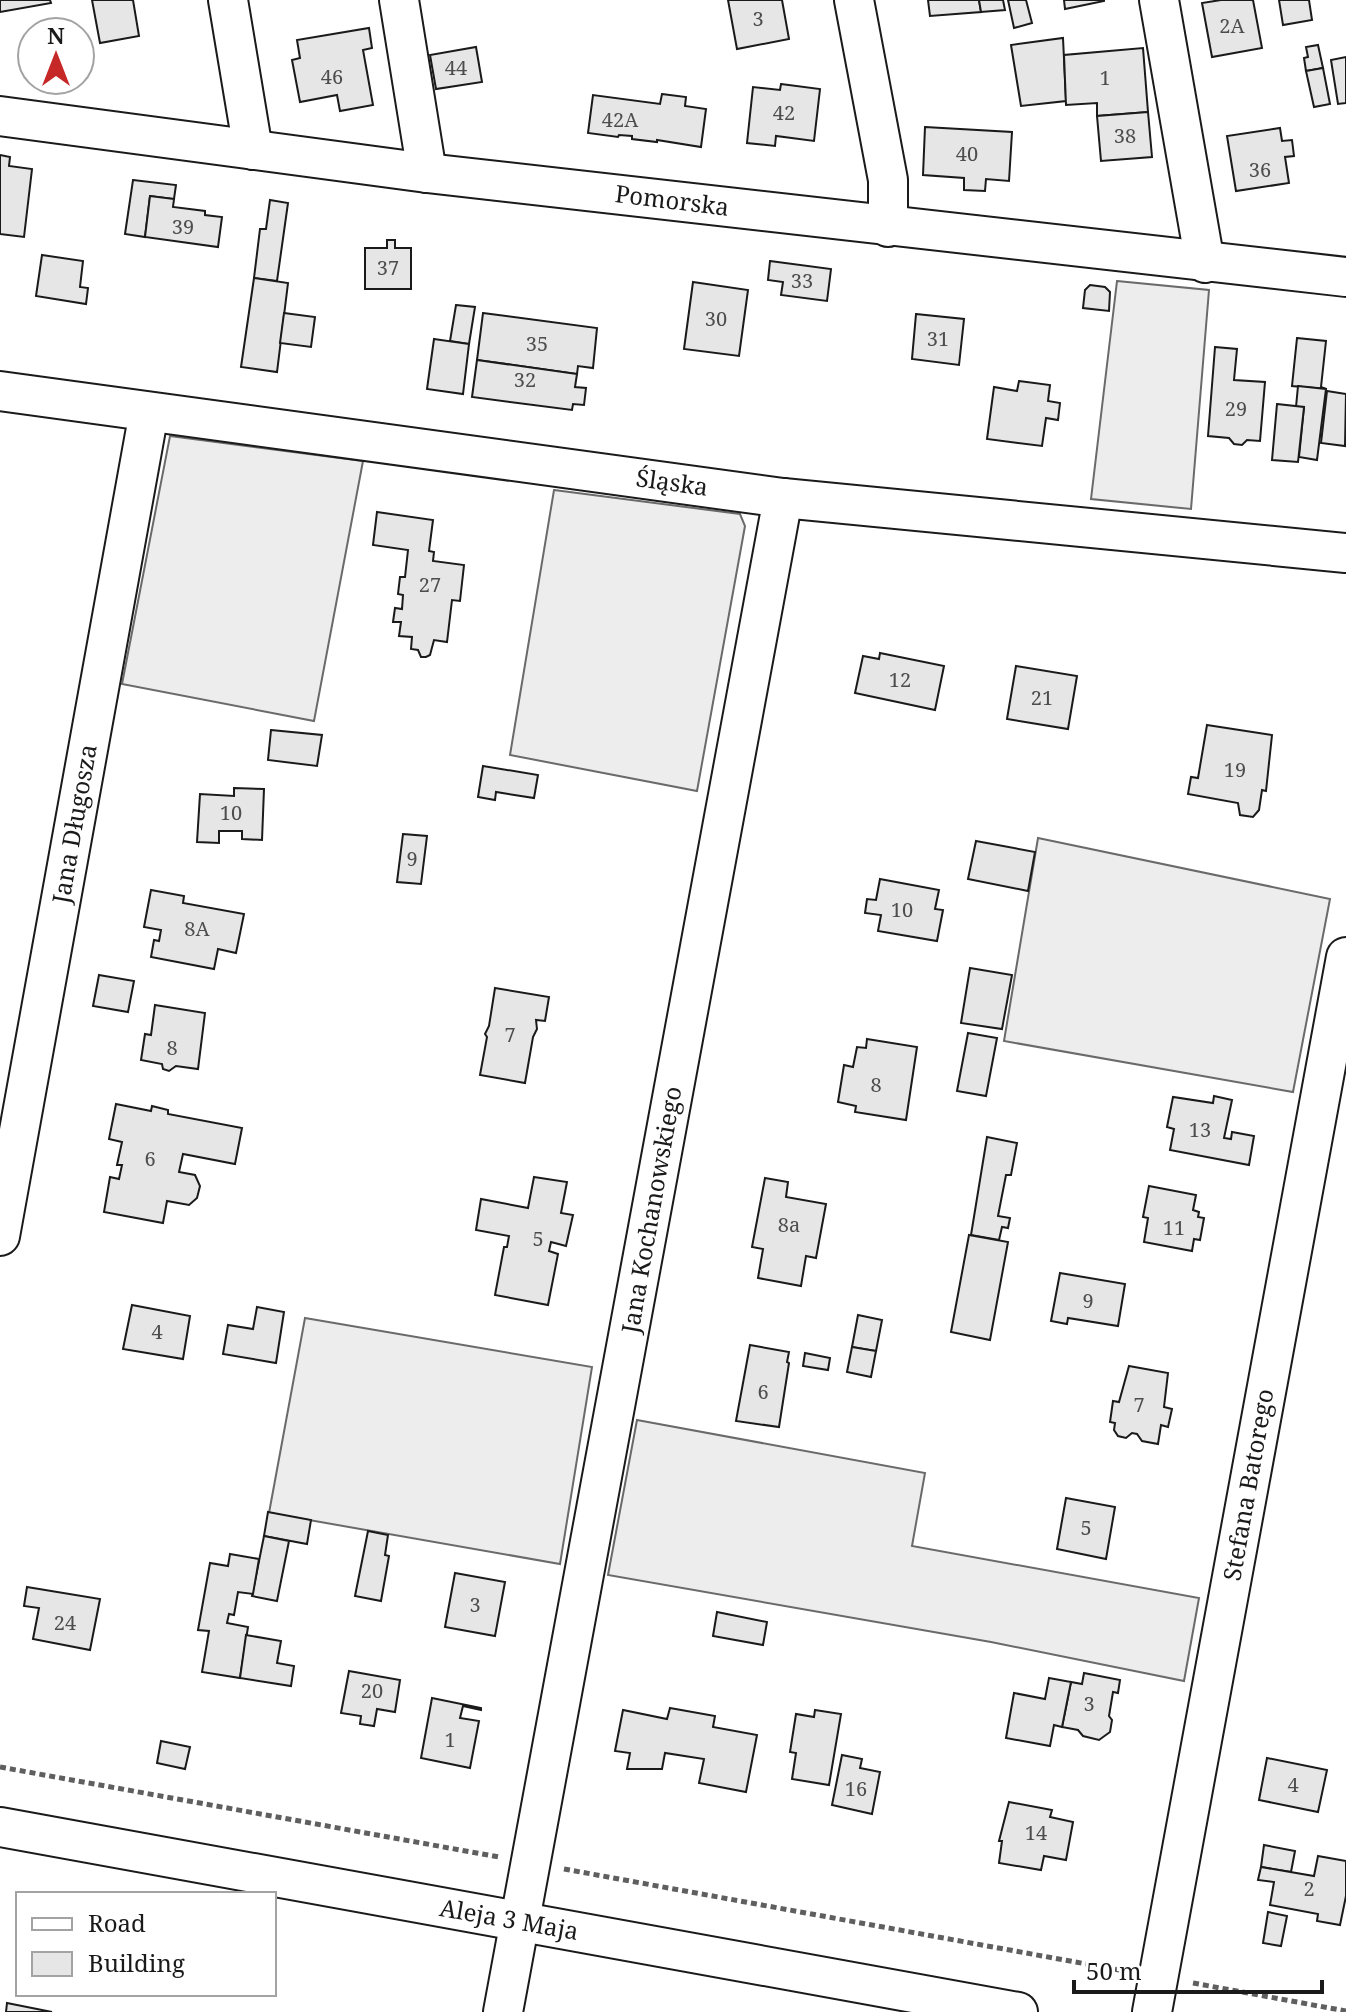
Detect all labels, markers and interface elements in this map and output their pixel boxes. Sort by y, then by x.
house number: 3 [752,5,764,32]
house number: 2A [1219,12,1246,39]
north arrow [16,16,96,96]
text: N [47,20,65,50]
house number: 44 [445,54,467,81]
house number: 46 [321,63,343,90]
house number: 1 [1099,64,1111,91]
house number: 42 [773,99,795,126]
house number: 42A [602,106,639,133]
house number: 38 [1114,122,1136,149]
house number: 40 [956,140,978,167]
house number: 36 [1249,156,1271,183]
street label: Pomorska [613,176,731,223]
house number: 39 [172,213,194,240]
house number: 37 [377,254,399,281]
house number: 33 [791,267,813,294]
house number: 30 [705,305,727,332]
house number: 31 [927,325,949,352]
house number: 35 [526,330,548,357]
house number: 32 [514,366,536,393]
house number: 29 [1225,395,1247,422]
street label: Śląska [634,460,710,503]
house number: 27 [419,571,441,598]
house number: 12 [889,666,911,693]
house number: 21 [1031,684,1053,711]
street label: Jana Długosza [43,742,104,907]
house number: 19 [1224,756,1246,783]
house number: 10 [220,799,242,826]
house number: 9 [406,845,418,872]
house number: 10 [891,896,913,923]
house number: 8A [184,915,211,942]
house number: 7 [504,1021,516,1048]
house number: 8 [166,1034,178,1061]
house number: 8 [870,1071,882,1098]
street label: Jana Kochanowskiego [612,1084,688,1337]
house number: 13 [1189,1116,1211,1143]
house number: 6 [144,1145,156,1172]
house number: 8a [778,1211,800,1238]
house number: 11 [1163,1214,1185,1241]
house number: 5 [532,1225,544,1252]
house number: 9 [1082,1287,1094,1314]
house number: 4 [151,1318,163,1345]
house number: 6 [757,1378,769,1405]
street label: Stefana Batorego [1214,1386,1281,1583]
house number: 7 [1133,1391,1145,1418]
house number: 5 [1080,1514,1092,1541]
house number: 3 [469,1591,481,1618]
house number: 24 [54,1609,76,1636]
house number: 20 [361,1677,383,1704]
house number: 3 [1083,1690,1095,1717]
house number: 1 [444,1726,456,1753]
house number: 4 [1287,1771,1299,1798]
house number: 16 [845,1775,867,1802]
house number: 14 [1025,1819,1047,1846]
house number: 2 [1303,1875,1315,1902]
street label: Aleja 3 Maja [437,1890,581,1947]
legend [16,1892,276,1996]
text: Road [88,1906,146,1939]
scale bar [1074,1944,1322,1994]
text: Building [88,1946,185,1979]
text: 50 m [1086,1954,1142,1987]

